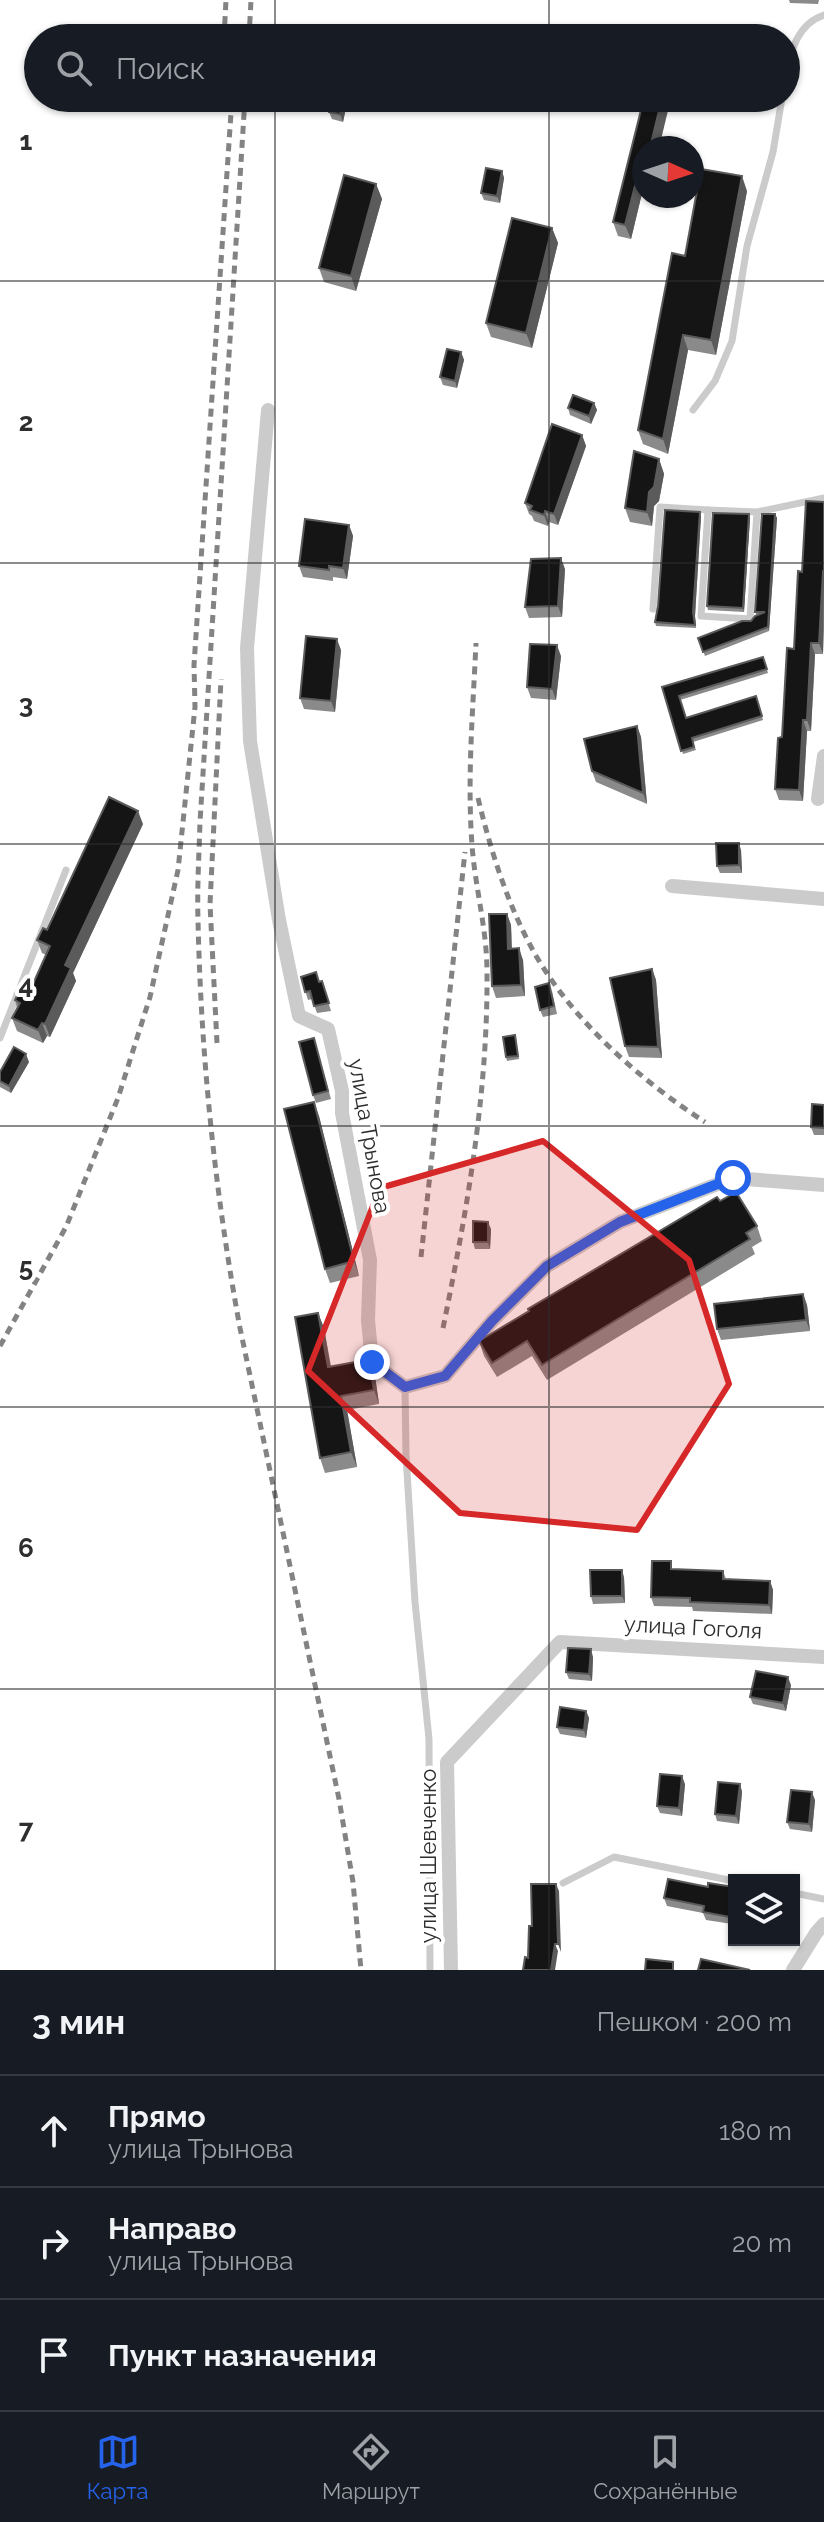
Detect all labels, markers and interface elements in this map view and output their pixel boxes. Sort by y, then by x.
search box [24,24,800,112]
icon: search [52,46,96,90]
text: Поиск [116,51,205,86]
text: 1 [20,126,33,156]
north arrow [632,136,704,208]
text: 2 [19,407,33,437]
text: 3 [19,689,33,719]
text: 4 [19,970,33,1000]
street label: улица Трынова [344,1057,396,1215]
route start [715,1160,751,1196]
text: 5 [19,1252,33,1282]
route end [354,1344,390,1380]
text: 6 [18,1533,34,1563]
street label: улица Гоголя [623,1610,763,1644]
street label: улица Шевченко [415,1769,441,1943]
text: 7 [19,1814,34,1844]
map controls [728,1874,800,1946]
button: layers [728,1874,800,1946]
text: 3 мин [32,2002,125,2042]
text: Пешком · 200 m [597,2007,792,2037]
text: Прямо [108,2099,206,2134]
icon: ahead [32,2109,76,2153]
text: 180 m [719,2116,792,2146]
text: улица Трынова [108,2134,293,2164]
text: Направо [108,2211,237,2246]
icon: right [32,2221,76,2265]
text: 20 m [732,2228,792,2258]
text: улица Трынова [108,2246,293,2276]
icon: arrive [32,2333,76,2377]
text: Пункт назначения [108,2338,377,2373]
tab: Карта [87,2430,149,2504]
tab: Маршрут [322,2430,420,2504]
tab: Сохранённые [593,2430,737,2504]

